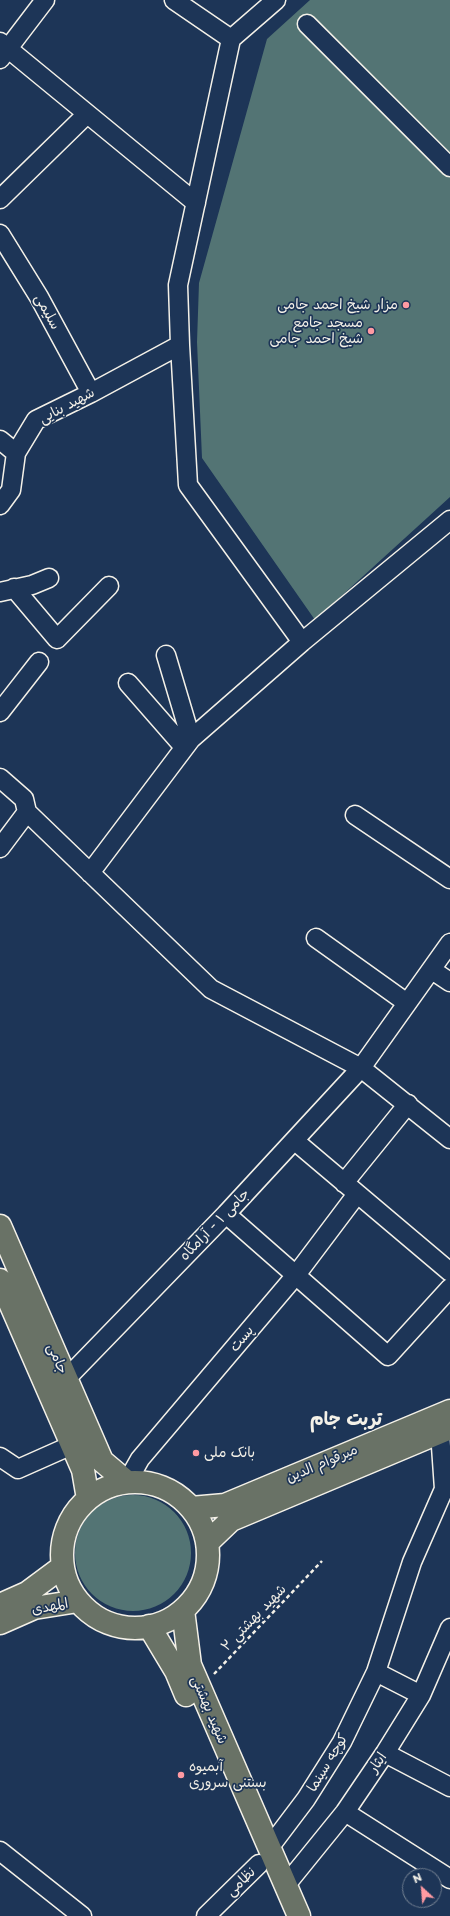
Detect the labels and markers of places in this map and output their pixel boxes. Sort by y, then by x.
place label: مزار شیخ احمد جامی [277,297,398,313]
marker: مزار شیخ احمد جامی [401,300,411,310]
place label: مسجد جامع شیخ احمد جامی [270,315,363,348]
marker: مسجد جامع شیخ احمد جامی [366,326,376,336]
place label: بانک ملی [204,1445,255,1461]
marker: بانک ملی [191,1448,201,1458]
place label: آبمیوه بستنی سروری [189,1759,267,1792]
marker: آبمیوه بستنی سروری [176,1770,186,1780]

